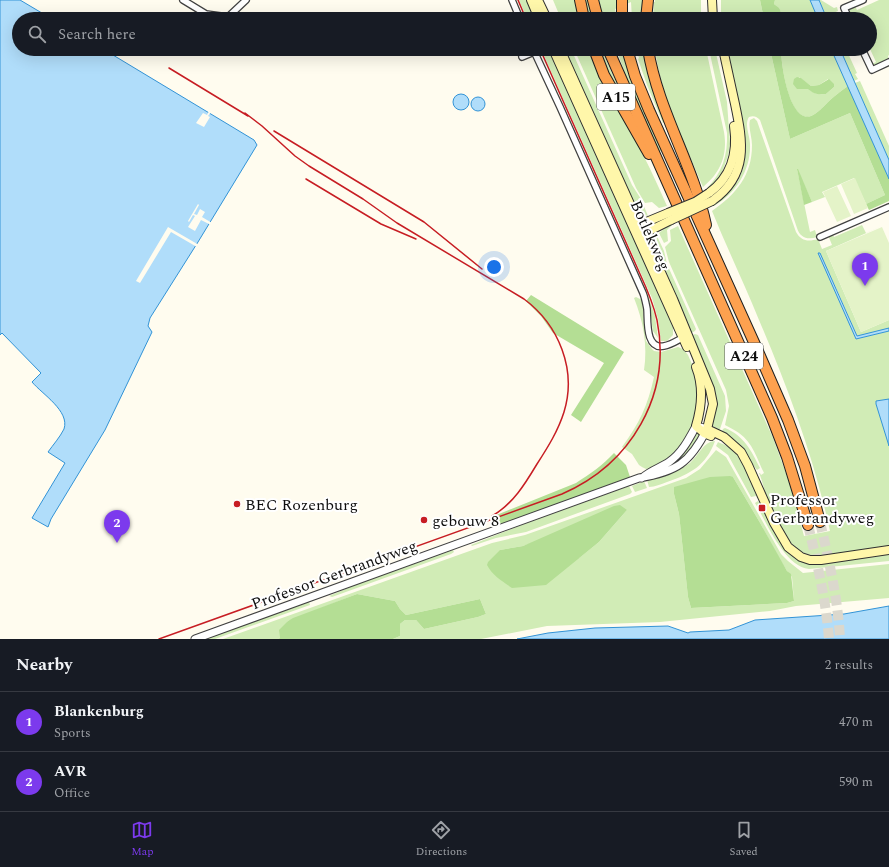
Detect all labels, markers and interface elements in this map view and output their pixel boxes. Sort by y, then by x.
search box [12,12,877,56]
icon: search [26,23,48,45]
text: Search here [58,23,136,46]
road number: A15 [597,84,635,110]
street label: Botlekweg [624,196,676,275]
pin: 1 [852,253,878,286]
your location [484,257,504,277]
road number: A24 [725,343,763,369]
place label: Professor Gerbrandyweg [770,488,874,530]
place label: BEC Rozenburg [245,493,358,517]
marker: BEC Rozenburg [232,499,242,509]
marker: Professor Gerbrandyweg [757,503,767,513]
place label: gebouw 8 [432,509,499,533]
pin: 2 [104,510,130,543]
marker: gebouw 8 [419,515,429,525]
street label: Professor Gerbrandyweg [248,534,421,616]
text: Nearby [16,652,72,678]
text: 2 results [825,655,873,675]
text: Blankenburg [54,700,144,723]
text: 1 [25,712,33,732]
text: 470 m [839,712,873,732]
text: Sports [54,723,91,743]
text: AVR [54,760,87,783]
text: 2 [25,772,33,792]
text: 590 m [839,772,873,792]
text: Office [54,783,90,803]
tab: Map [131,819,153,860]
tab: Directions [416,819,467,860]
tab: Saved [730,819,758,860]

